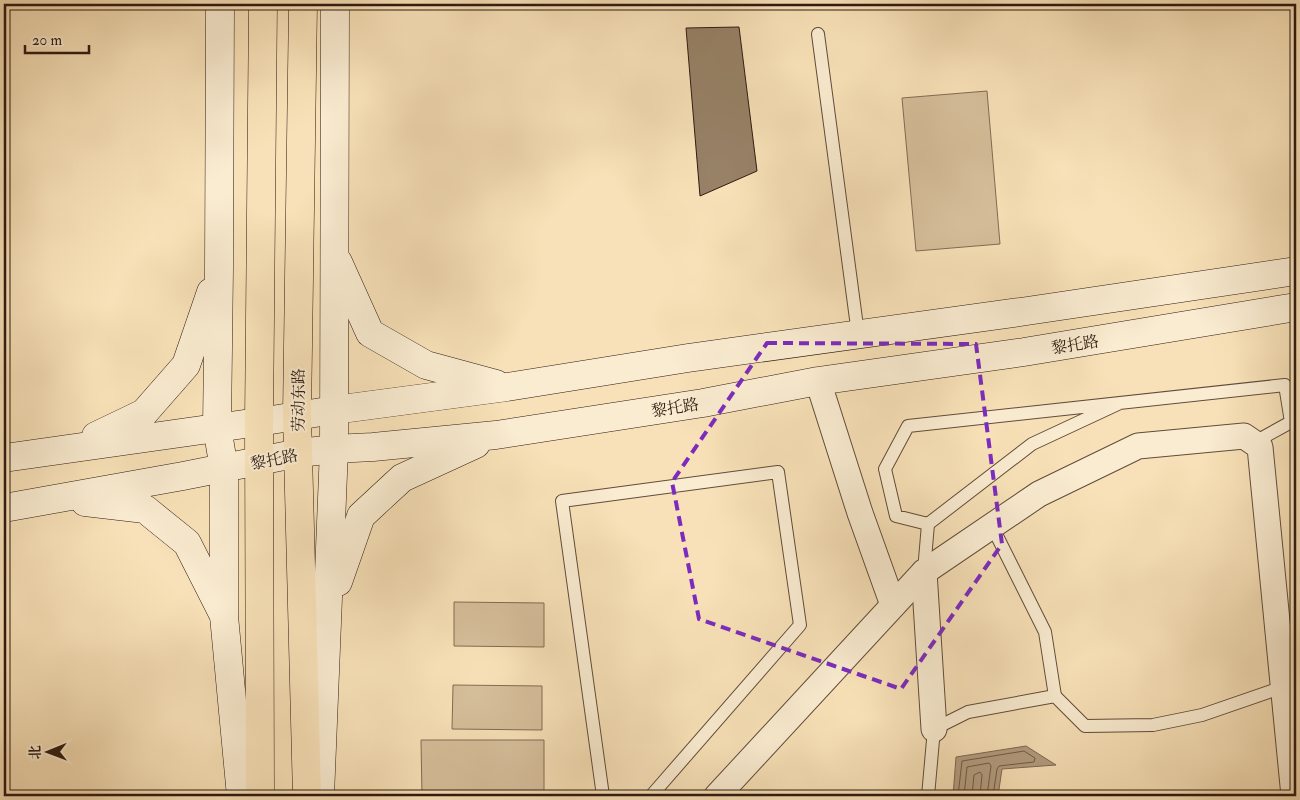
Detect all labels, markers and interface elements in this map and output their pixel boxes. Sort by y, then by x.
scale bar [25,22,89,54]
text: 20 m [32,31,62,50]
street label: 黎托路 [1050,331,1100,359]
street label: 劳动东路 [289,368,309,432]
street label: 黎托路 [650,394,700,422]
street label: 黎托路 [249,446,300,474]
north arrow [22,728,72,778]
text: 北 [27,745,44,759]

